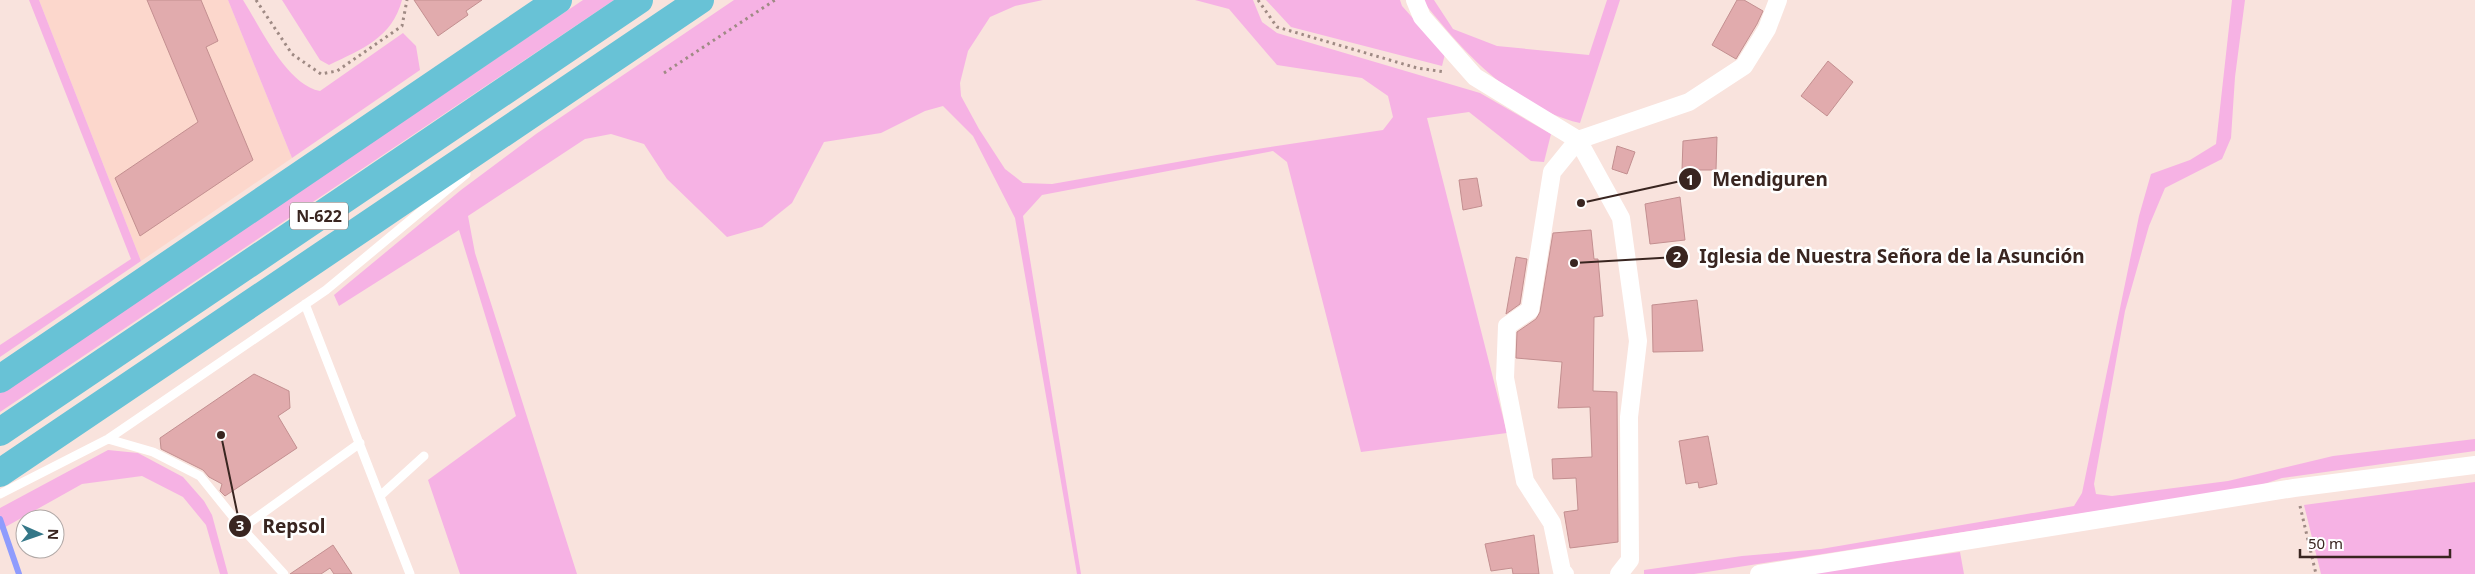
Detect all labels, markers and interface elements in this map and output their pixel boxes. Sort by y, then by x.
callout: Mendiguren [1677,162,1838,196]
text: Mendiguren [1712,166,1828,192]
text: 1 [1686,169,1694,189]
road number: N-622 [290,202,348,230]
callout: Iglesia de Nuestra Señora de la Asunción [1664,240,2094,274]
text: Iglesia de Nuestra Señora de la Asunción [1699,243,2085,269]
text: 2 [1673,246,1682,266]
north arrow [15,509,65,559]
callout: Repsol [228,509,336,543]
text: Repsol [263,513,325,539]
text: 3 [236,515,244,535]
scale bar [2300,526,2450,558]
text: N [44,528,63,540]
text: 50 m [2308,533,2343,553]

